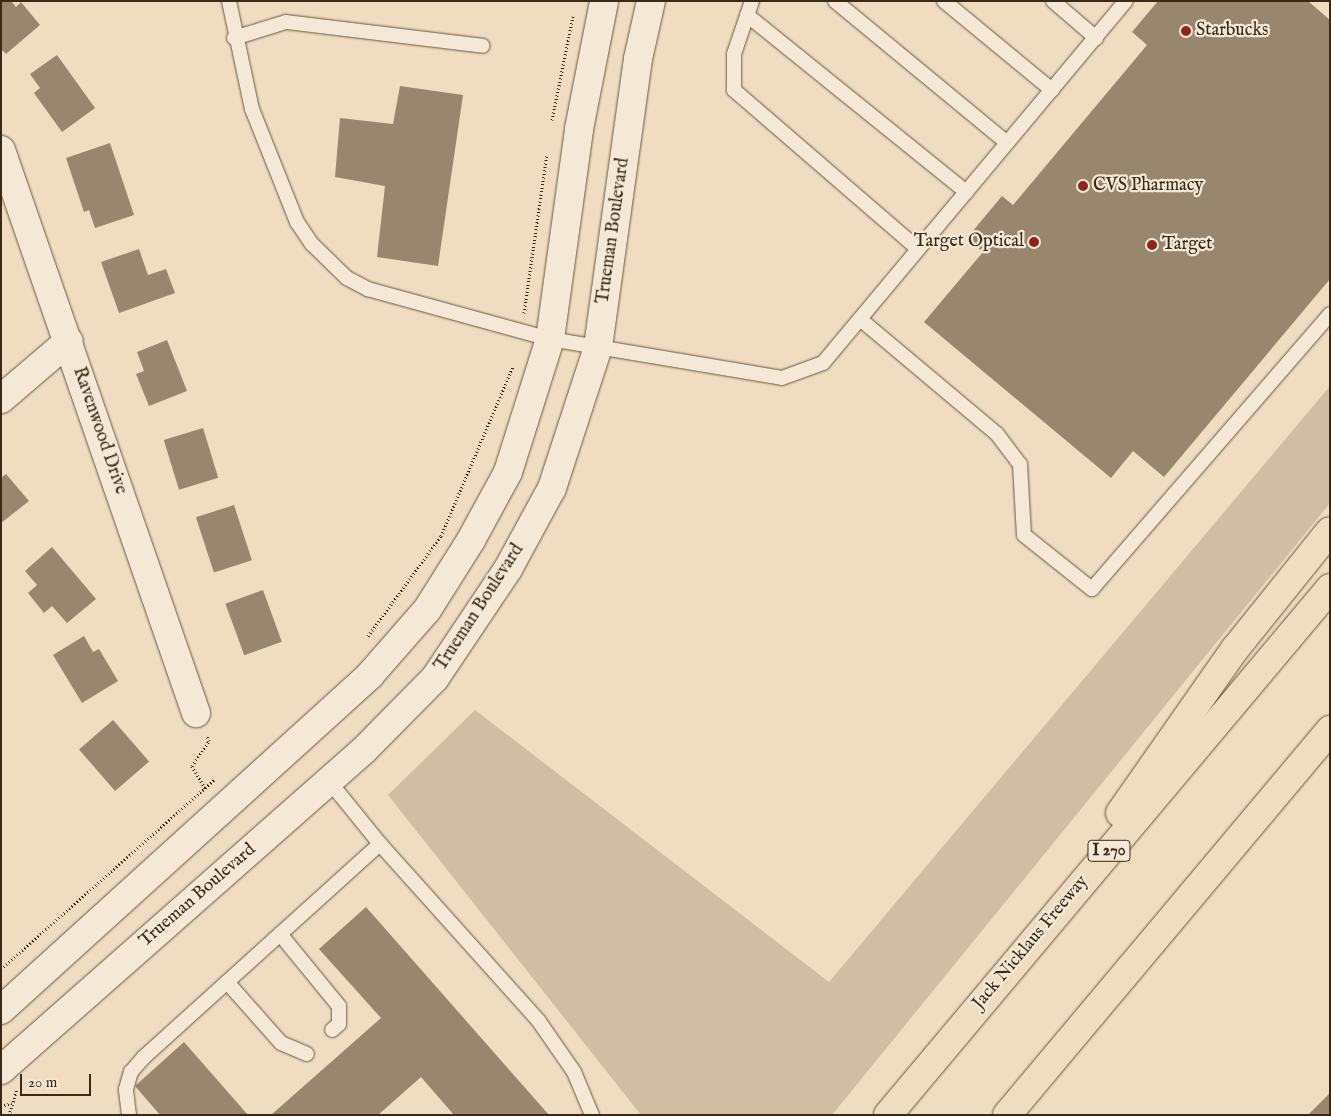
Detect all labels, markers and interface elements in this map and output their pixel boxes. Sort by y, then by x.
place label: Starbucks [1196,20,1268,42]
marker: Starbucks [1180,25,1192,37]
street label: Trueman Boulevard [593,157,635,305]
place label: CVS Pharmacy [1093,175,1203,197]
marker: CVS Pharmacy [1077,180,1089,192]
place label: Target Optical [914,231,1024,253]
place label: Target [1162,234,1212,256]
marker: Target Optical [1028,236,1040,248]
marker: Target [1146,239,1158,251]
street label: Ravenwood Drive [67,364,131,498]
street label: Trueman Boulevard [431,540,529,676]
road number: I 270 [1086,838,1132,864]
street label: Trueman Boulevard [135,840,261,952]
street label: Jack Nicklaus Freeway [969,872,1093,1014]
scale bar [22,1064,94,1096]
text: 20 m [28,1073,57,1092]

